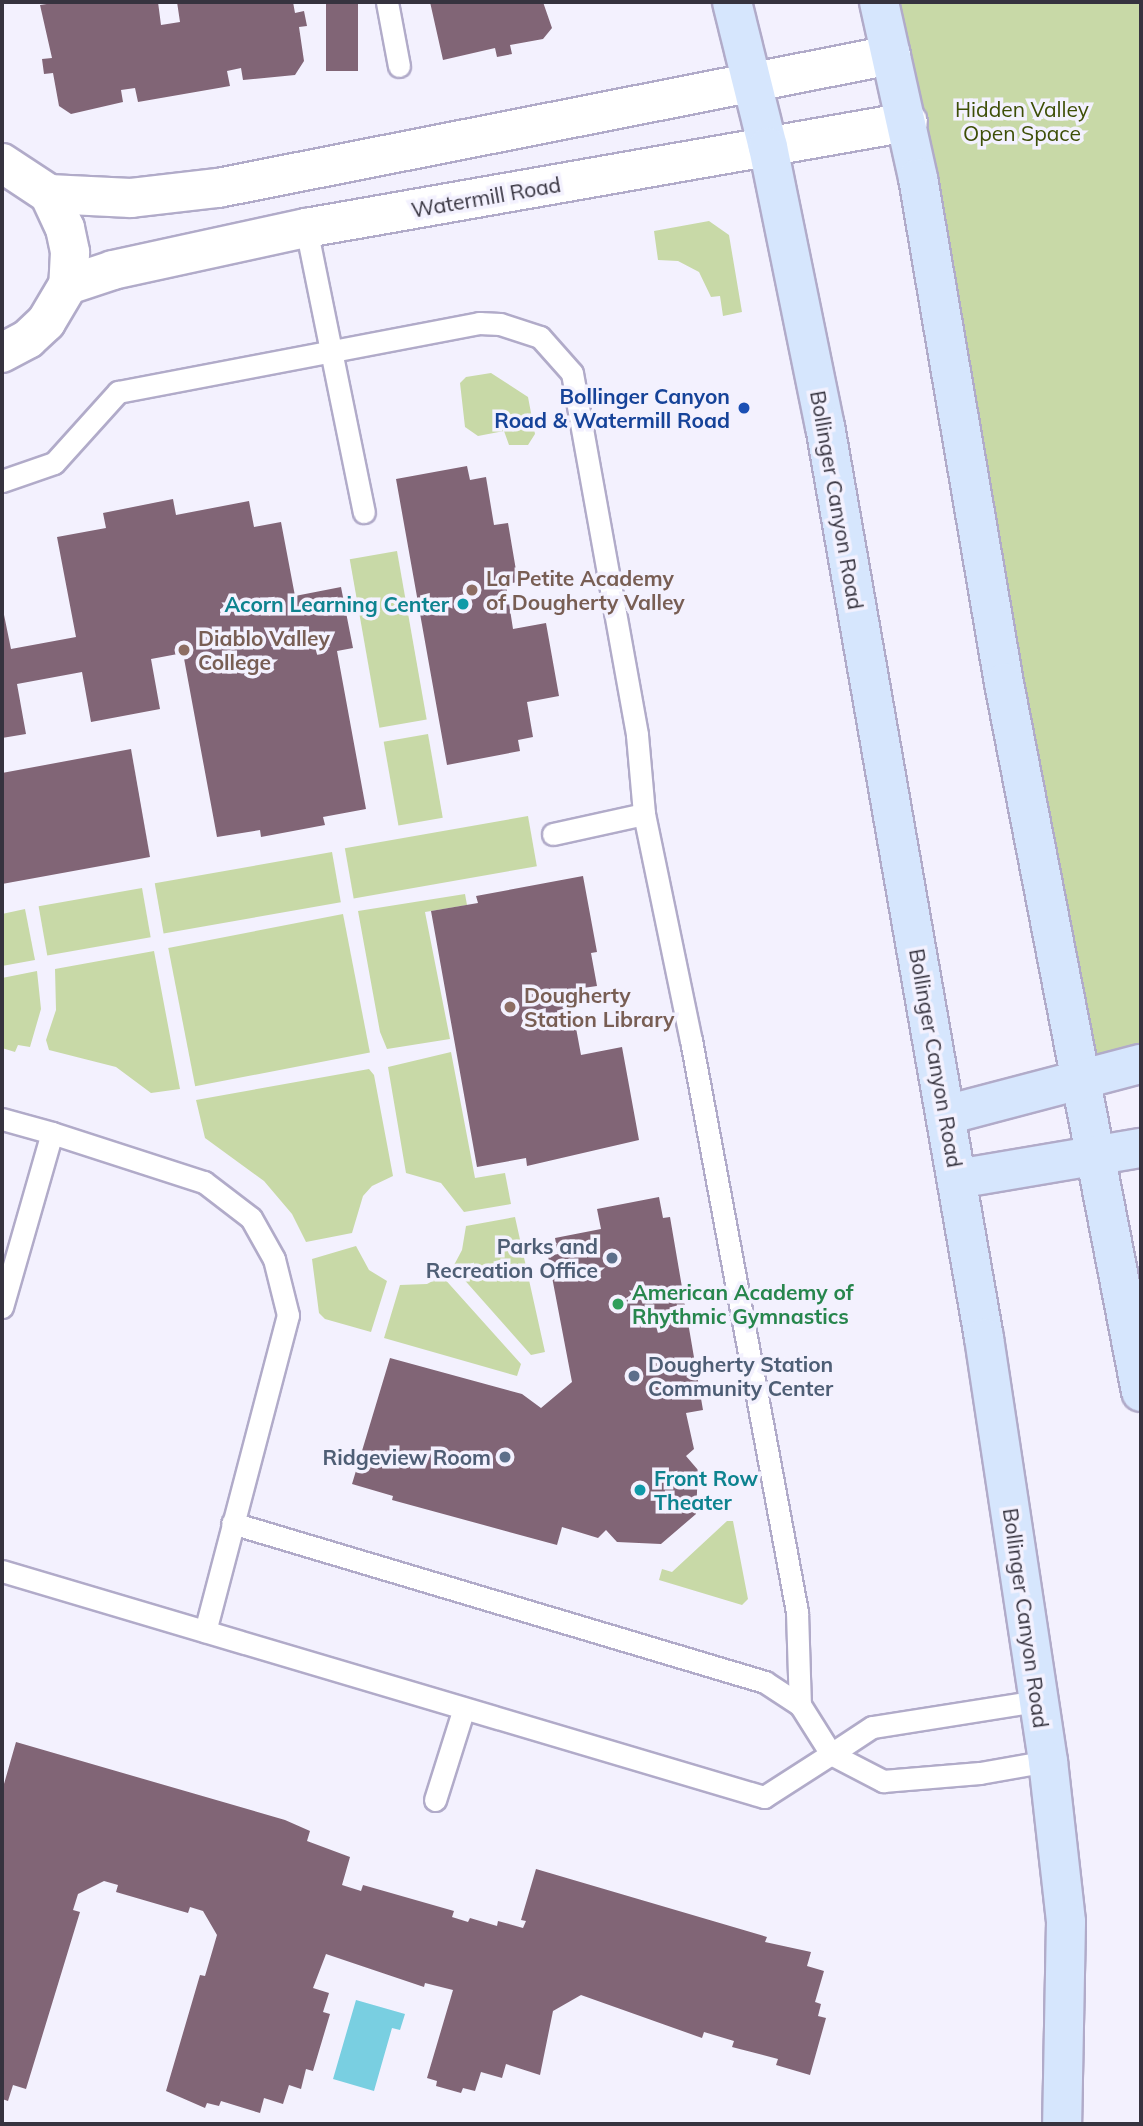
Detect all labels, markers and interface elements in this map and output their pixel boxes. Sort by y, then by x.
park label: Hidden Valley Open Space [955,96,1089,146]
street label: Watermill Road [409,171,563,223]
place label: Bollinger Canyon Road & Watermill Road [494,383,730,433]
street label: Bollinger Canyon Road [805,389,869,611]
marker: Bollinger Canyon Road & Watermill Road [736,400,752,416]
place label: La Petite Academy of Dougherty Valley [486,565,685,615]
marker: La Petite Academy of Dougherty Valley [464,582,480,598]
place label: Acorn Learning Center [224,591,449,617]
marker: Acorn Learning Center [455,596,471,612]
place label: Diablo Valley College [198,625,330,675]
marker: Diablo Valley College [176,642,192,658]
street label: Bollinger Canyon Road [904,947,968,1169]
place label: Dougherty Station Library [524,982,674,1032]
marker: Dougherty Station Library [502,999,518,1015]
place label: Parks and Recreation Office [426,1233,598,1283]
marker: Parks and Recreation Office [604,1250,620,1266]
place label: American Academy of Rhythmic Gymnastics [632,1279,854,1329]
marker: American Academy of Rhythmic Gymnastics [610,1296,626,1312]
place label: Dougherty Station Community Center [648,1351,833,1401]
marker: Dougherty Station Community Center [626,1368,642,1384]
place label: Ridgeview Room [323,1444,491,1470]
marker: Ridgeview Room [497,1449,513,1465]
place label: Front Row Theater [654,1465,758,1515]
marker: Front Row Theater [632,1482,648,1498]
street label: Bollinger Canyon Road [998,1506,1054,1730]

